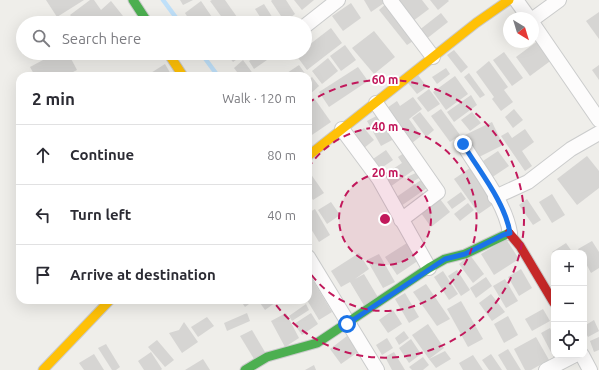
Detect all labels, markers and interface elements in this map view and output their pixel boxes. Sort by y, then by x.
north arrow [503,12,539,48]
search box [16,16,312,60]
icon: search [30,27,52,49]
text: Search here [62,30,141,47]
text: 60 m [372,73,398,86]
text: 2 min [32,89,75,108]
text: Walk · 120 m [222,91,296,105]
text: 40 m [372,120,398,133]
route end [454,135,472,153]
icon: ahead [32,144,54,166]
text: Continue [70,146,134,163]
text: 80 m [267,148,296,162]
text: 20 m [372,166,398,179]
icon: left [32,204,54,226]
text: Turn left [70,206,131,223]
text: 40 m [267,208,296,222]
centre of rings [378,212,392,226]
map controls [551,250,587,358]
button: + [551,250,587,286]
icon: arrive [32,264,54,286]
text: Arrive at destination [70,266,216,283]
button: − [551,286,587,322]
route start [338,315,356,333]
button: locate [551,322,587,358]

